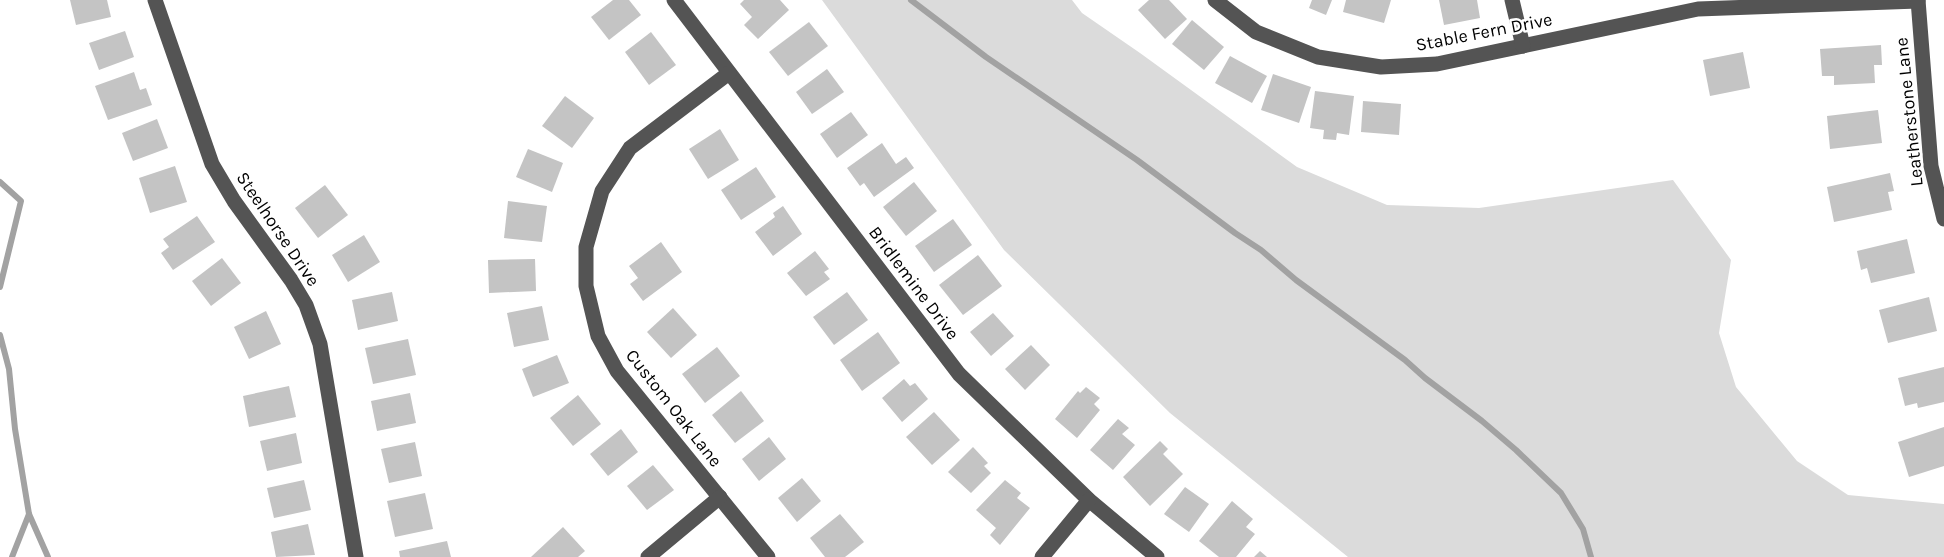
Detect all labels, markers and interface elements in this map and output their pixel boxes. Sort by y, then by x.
street label: Stable Fern Drive [1414,8,1554,56]
street label: Leatherstone Lane [1890,36,1928,188]
street label: Steelhorse Drive [232,168,324,290]
street label: Bridlemine Drive [864,222,964,344]
street label: Custom Oak Lane [621,345,727,471]

